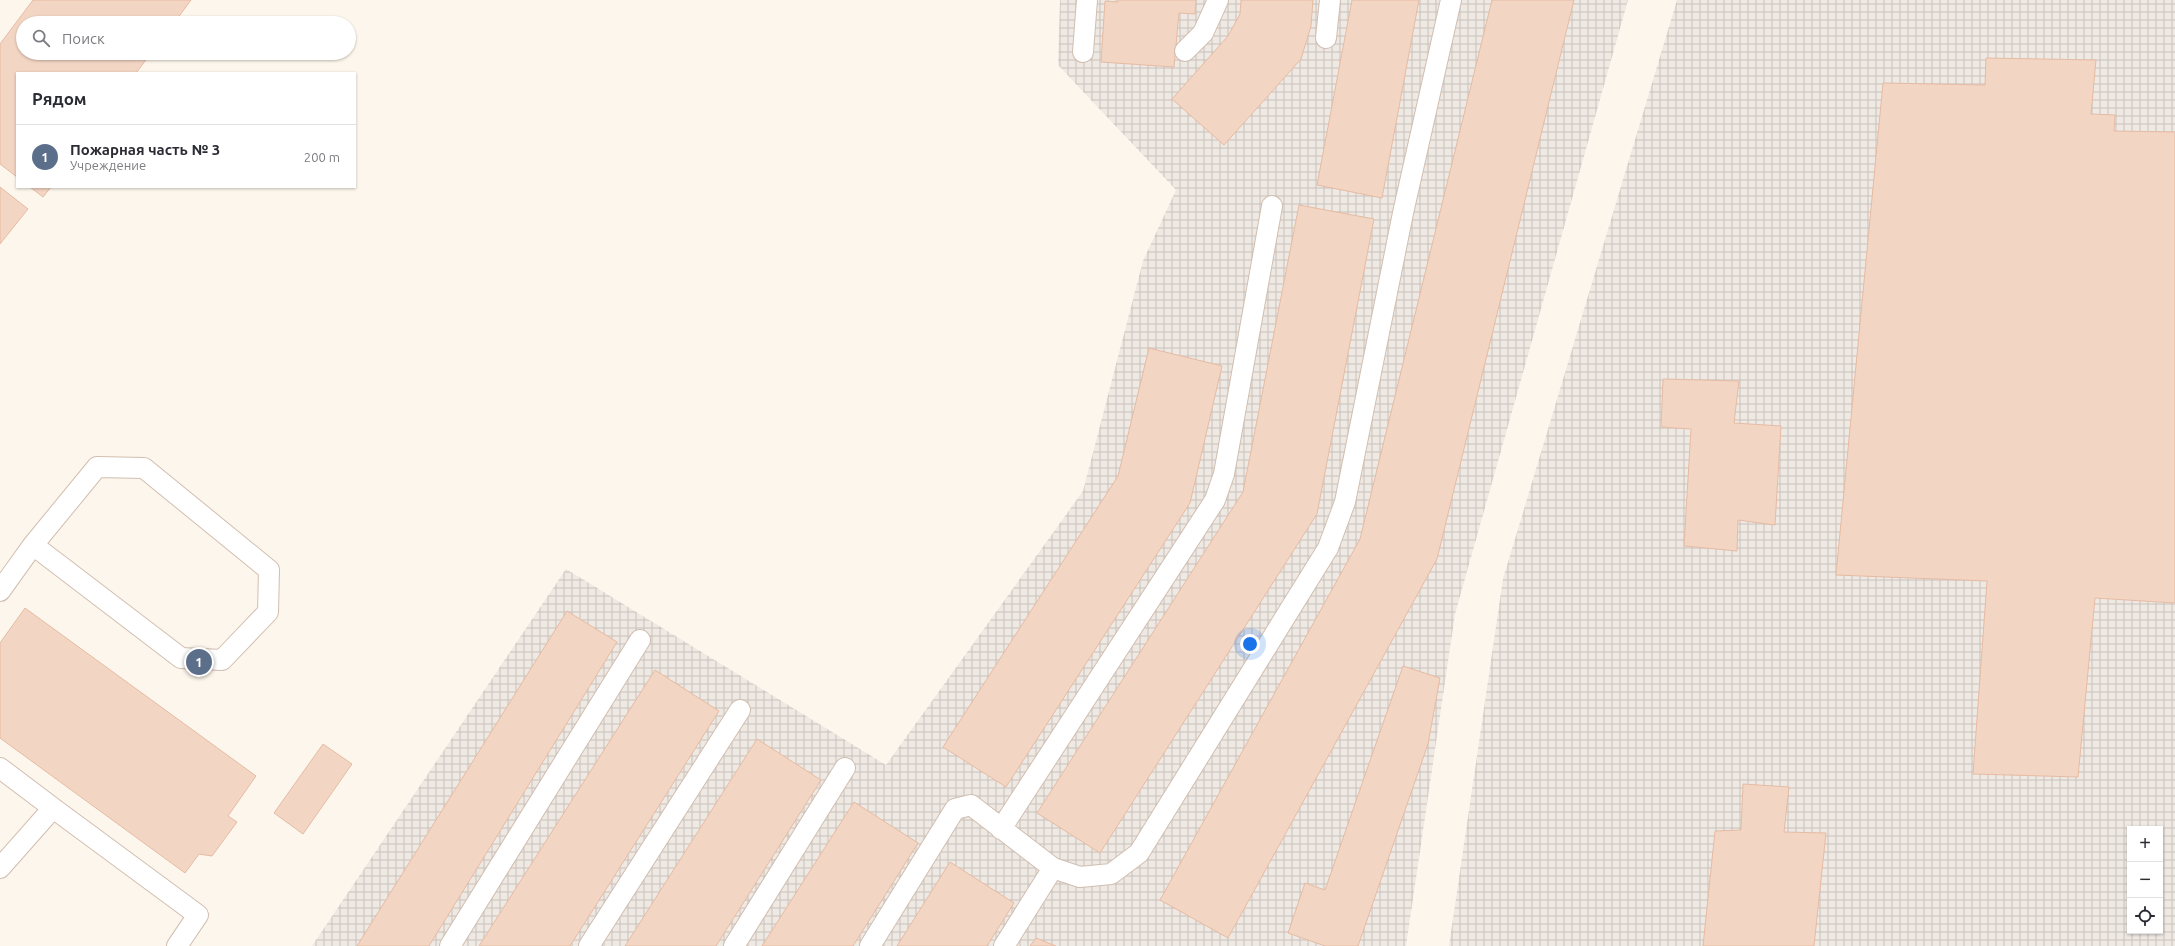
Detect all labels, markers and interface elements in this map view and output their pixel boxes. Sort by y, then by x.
search box [16,16,356,60]
icon: search [30,27,52,49]
text: Поиск [62,30,105,47]
text: Рядом [32,89,87,108]
text: Пожарная часть № 3 [70,141,220,158]
text: 1 [41,150,49,164]
text: 200 m [304,150,340,164]
text: Учреждение [70,158,146,172]
your location [1240,634,1260,654]
pin: 1 [186,647,212,677]
map controls [2127,826,2163,934]
button: + [2127,826,2163,862]
button: − [2127,862,2163,898]
button: locate [2127,898,2163,934]

